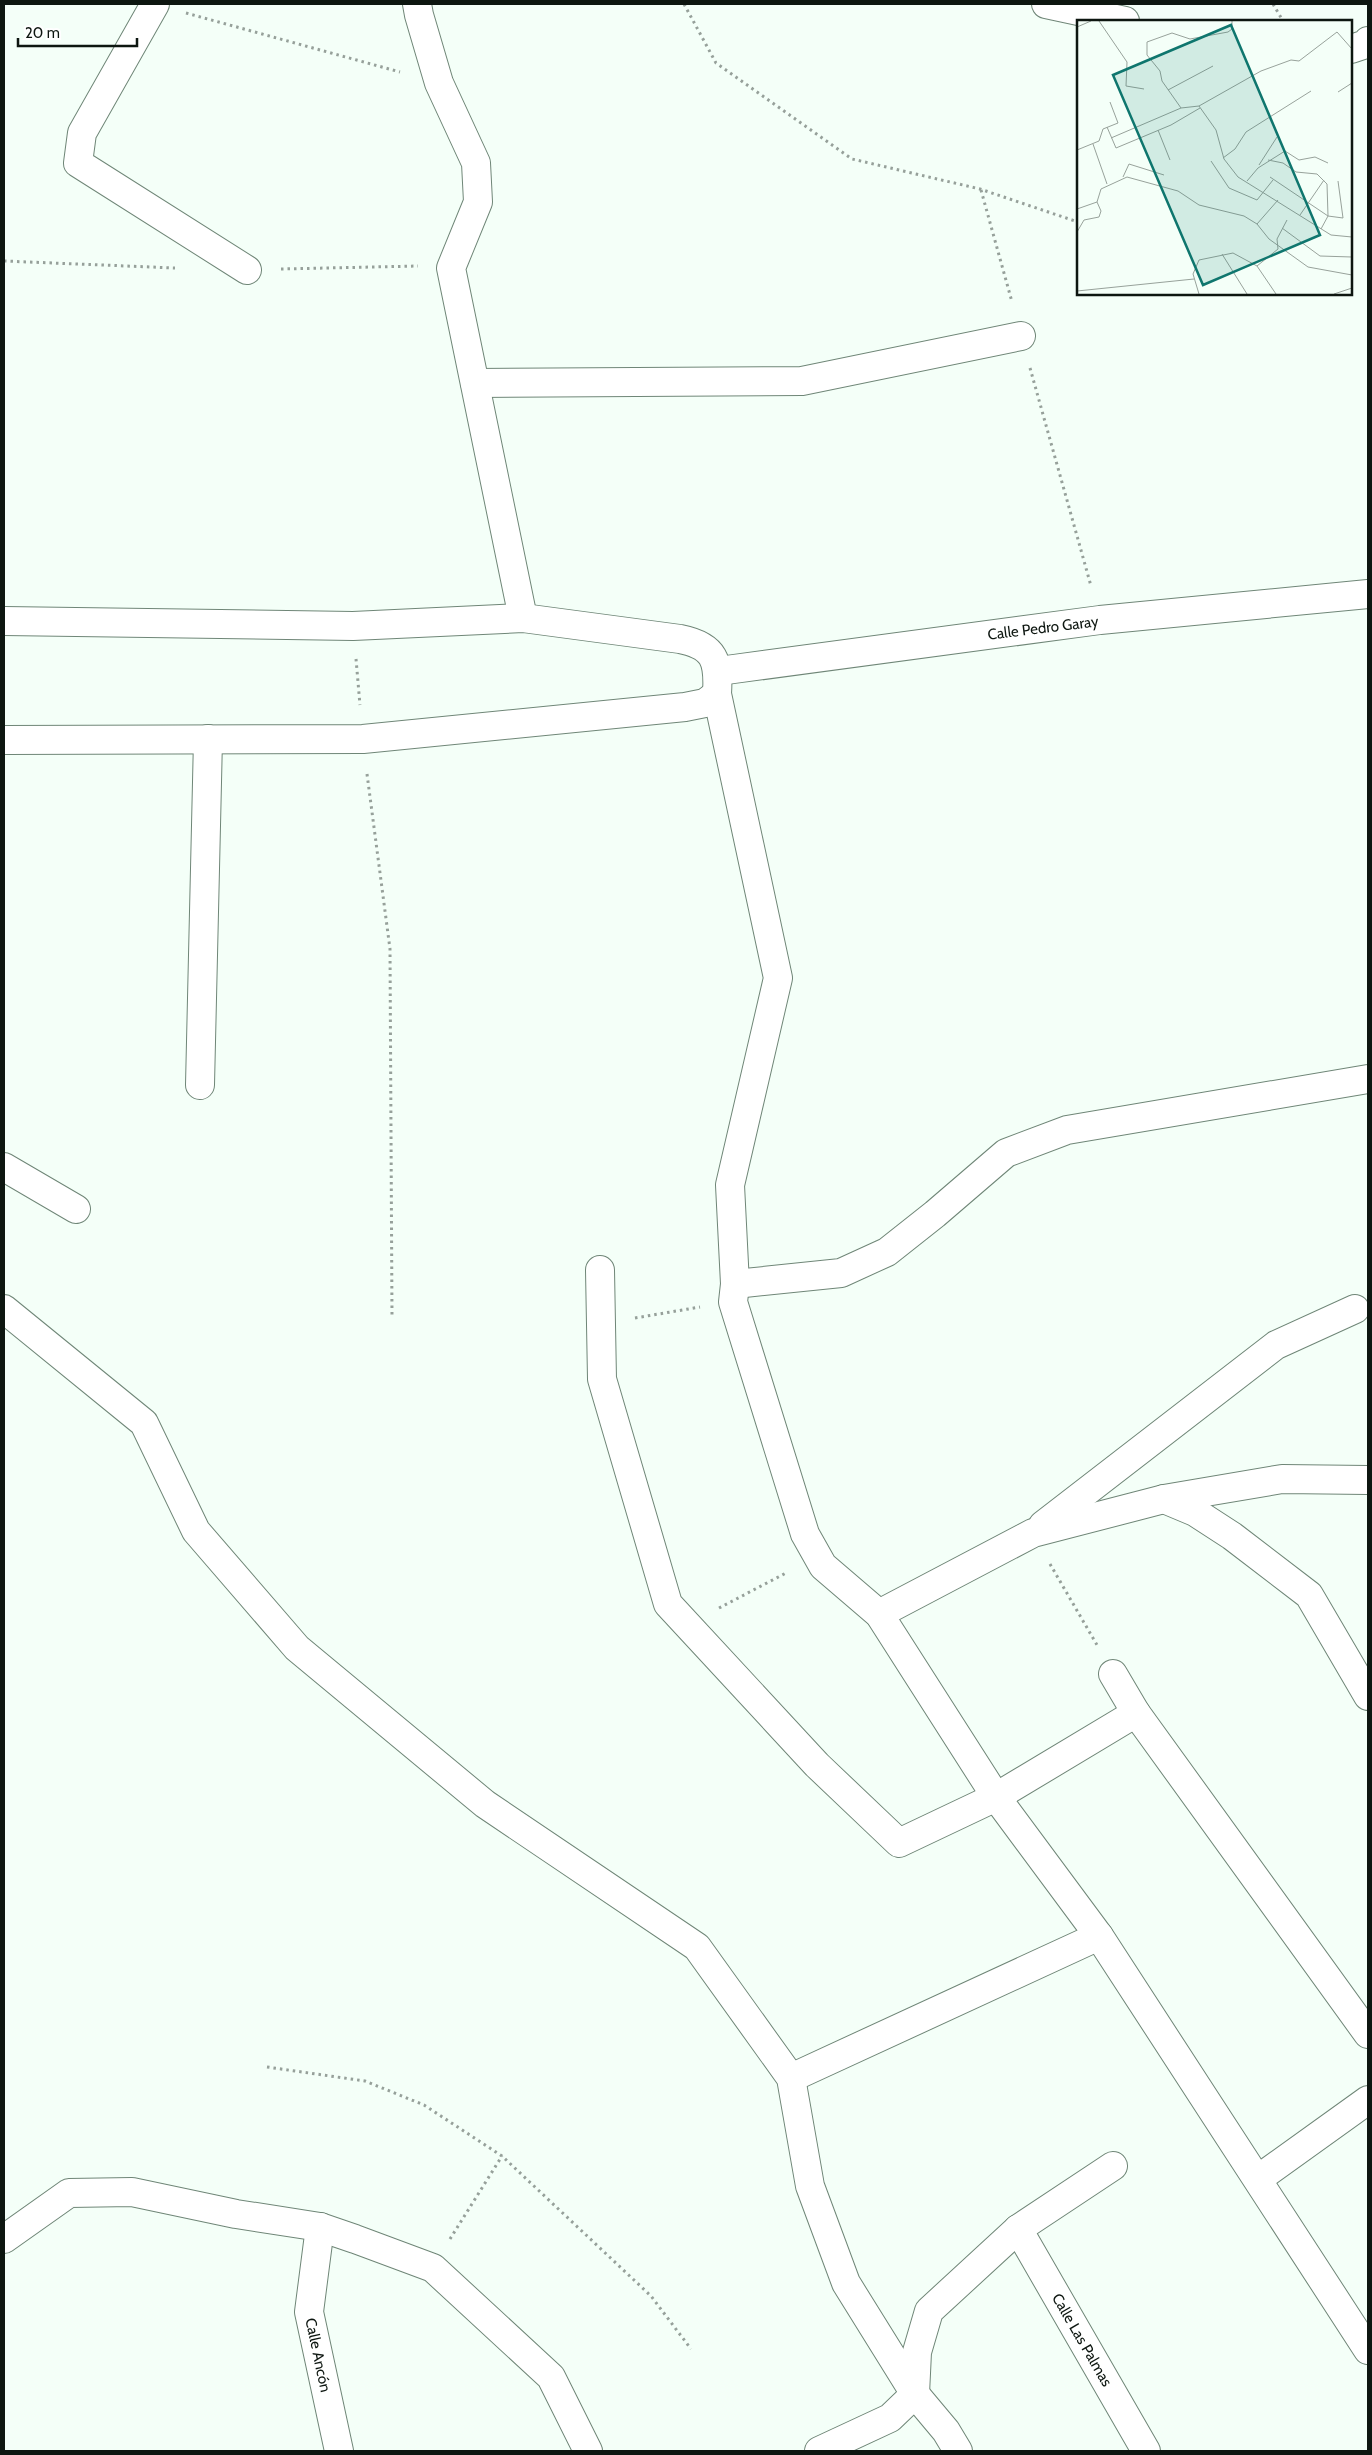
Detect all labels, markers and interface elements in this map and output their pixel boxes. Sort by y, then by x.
scale bar [18,15,136,47]
inset map [1077,20,1352,295]
text: 20 m [25,24,60,42]
street label: Calle Pedro Garay [987,612,1100,644]
street label: Calle Las Palmas [1048,2290,1116,2390]
street label: Calle Ancón [301,2316,335,2394]

